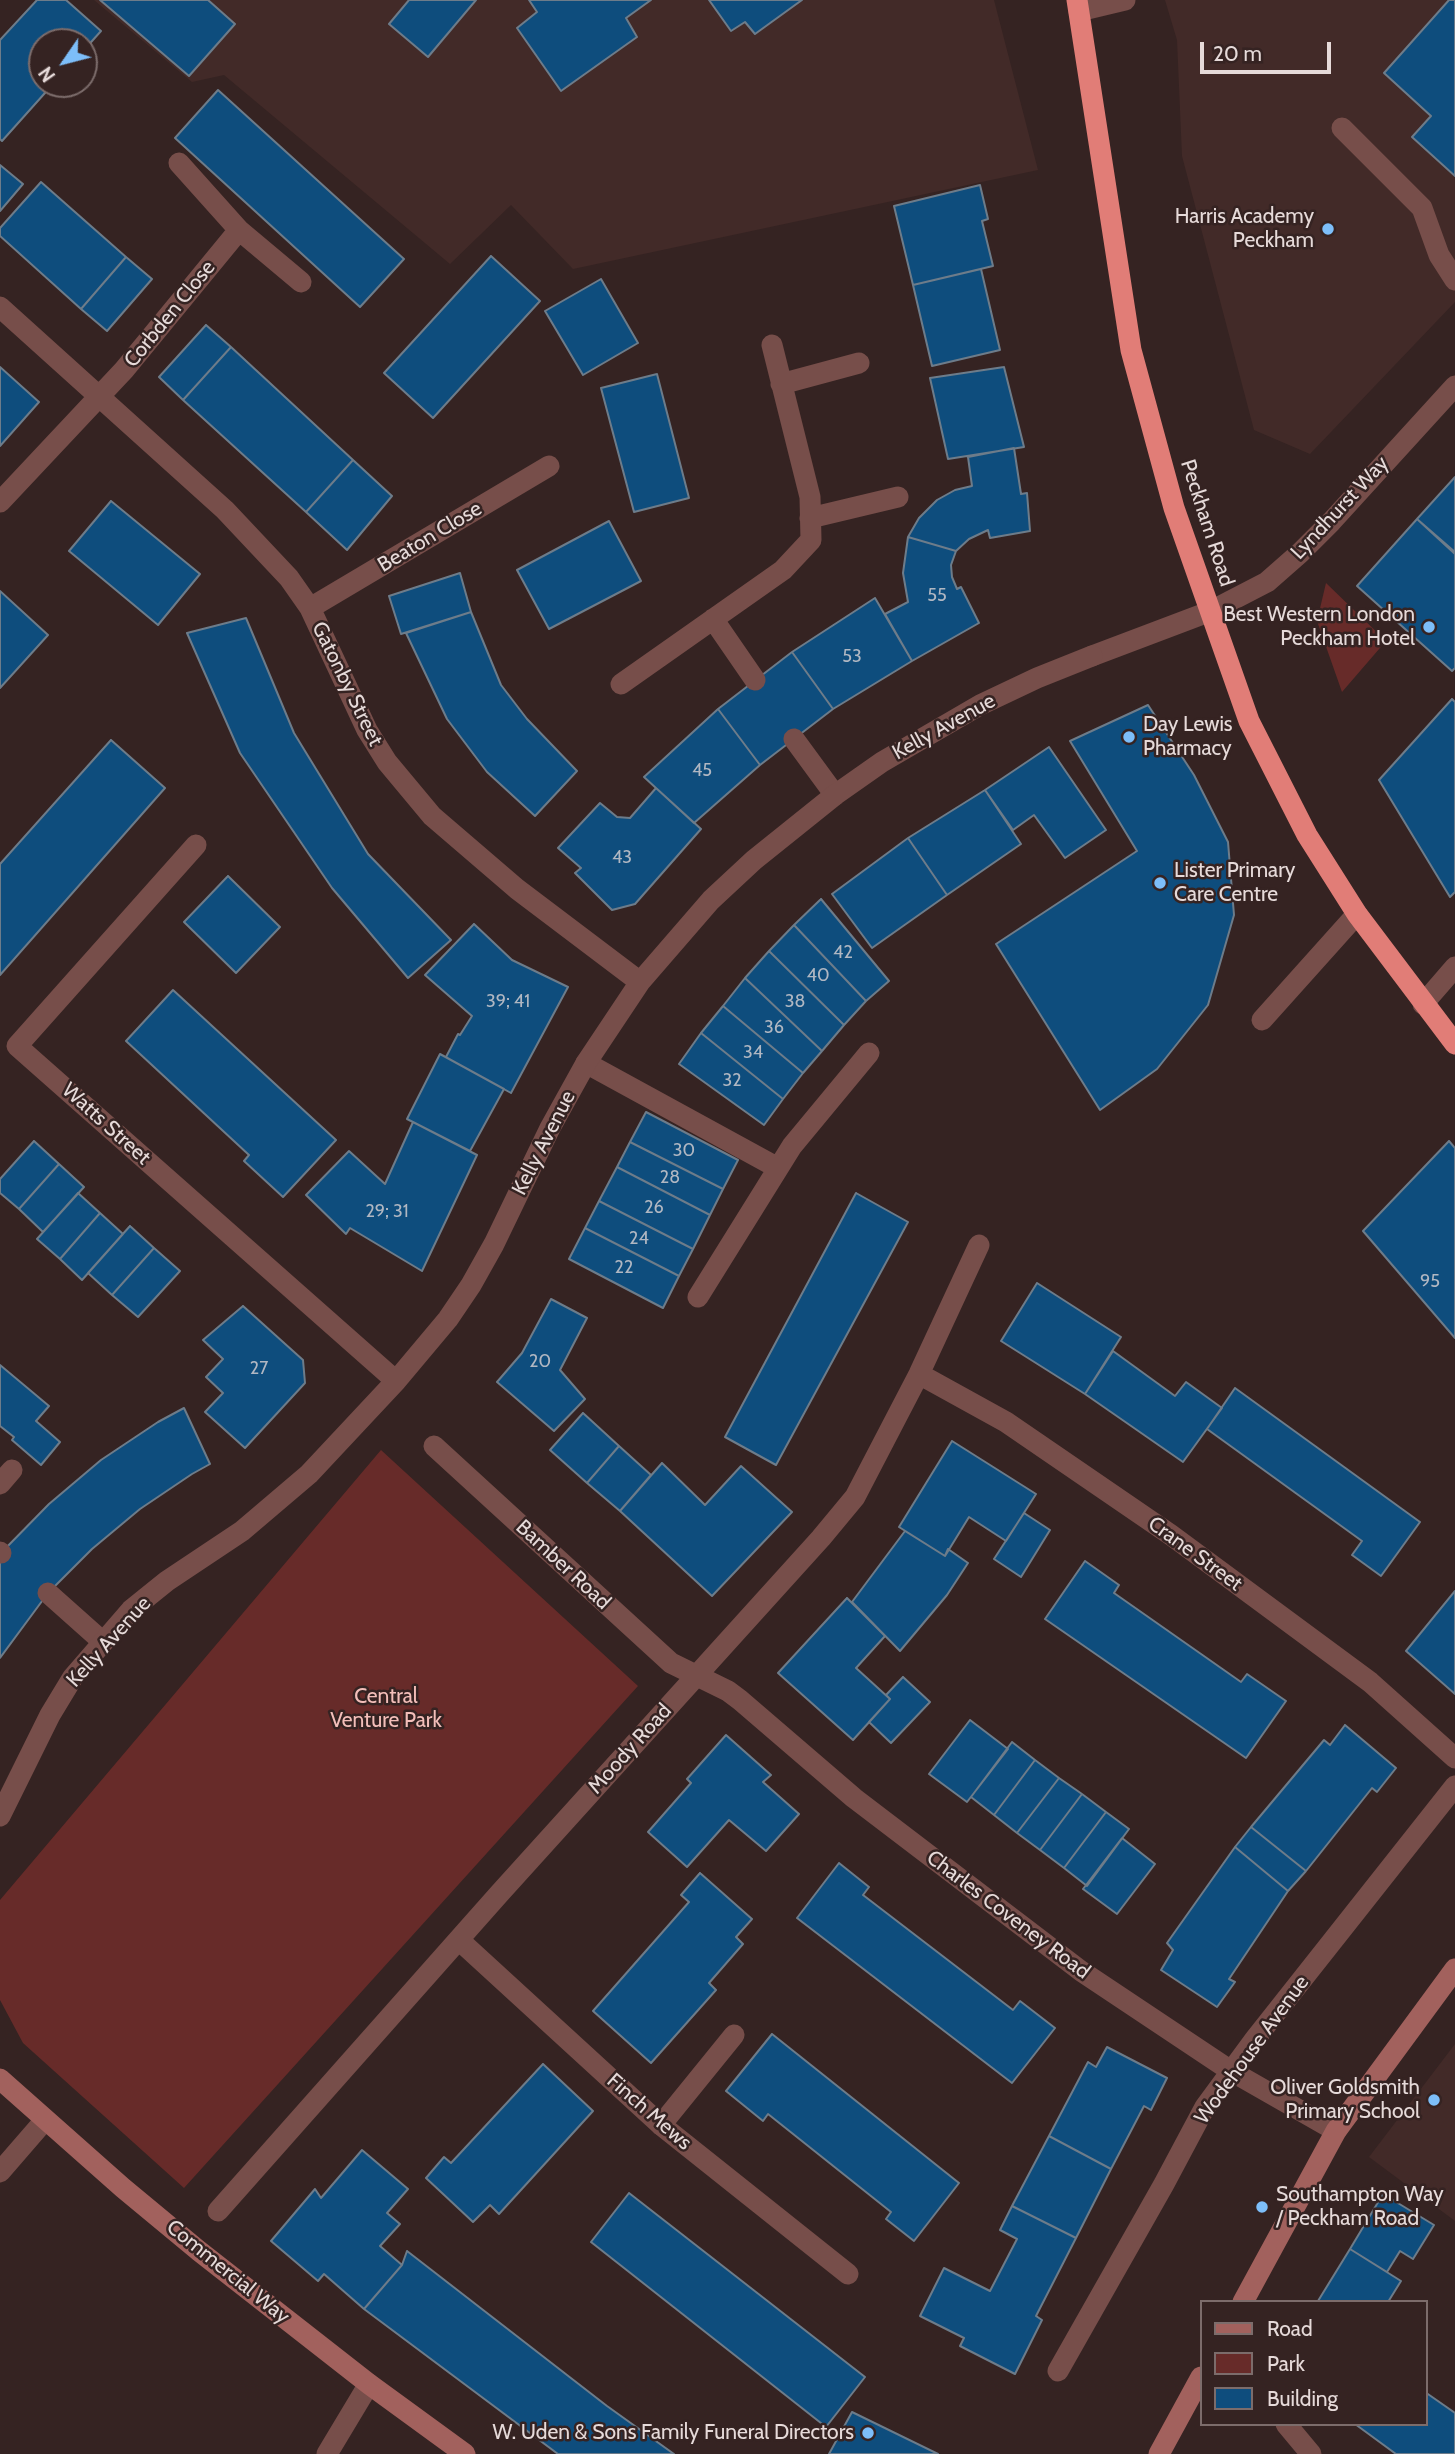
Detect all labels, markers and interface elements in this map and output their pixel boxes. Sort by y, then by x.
north arrow [28,28,98,98]
scale bar [1203,28,1334,72]
text: 20 m [1213,41,1262,66]
text: N [34,62,60,86]
place label: Harris Academy Peckham [1175,204,1314,254]
marker: Harris Academy Peckham [1320,221,1336,237]
street label: Corbden Close [119,256,221,372]
street label: Lyndhurst Way [1286,451,1394,565]
street label: Peckham Road [1175,457,1239,589]
street label: Beaton Close [373,496,487,578]
house number: 55 [927,585,947,607]
place label: Best Western London Peckham Hotel [1223,602,1415,652]
street label: Gatonby Street [306,618,388,750]
marker: Best Western London Peckham Hotel [1421,619,1437,635]
house number: 53 [842,646,862,668]
street label: Kelly Avenue [888,688,1000,766]
place label: Day Lewis Pharmacy [1143,712,1233,762]
marker: Day Lewis Pharmacy [1121,729,1137,745]
house number: 45 [692,760,712,782]
house number: 43 [612,847,632,869]
place label: Lister Primary Care Centre [1174,858,1295,908]
marker: Lister Primary Care Centre [1152,875,1168,891]
house number: 42 [833,942,853,964]
house number: 40 [807,965,829,987]
house number: 39; 41 [486,991,530,1013]
house number: 38 [785,991,805,1013]
house number: 36 [764,1017,784,1039]
house number: 34 [743,1042,763,1064]
house number: 32 [722,1070,742,1092]
street label: Watts Street [57,1078,155,1170]
street label: Kelly Avenue [507,1087,581,1199]
house number: 30 [673,1140,695,1162]
house number: 28 [660,1167,680,1189]
house number: 26 [644,1197,664,1219]
house number: 29; 31 [365,1201,409,1223]
house number: 24 [629,1228,649,1250]
house number: 22 [615,1257,633,1279]
house number: 95 [1420,1271,1440,1293]
house number: 20 [529,1351,551,1373]
house number: 27 [250,1358,268,1380]
street label: Crane Street [1143,1511,1247,1597]
street label: Bamber Road [510,1515,616,1615]
street label: Kelly Avenue [62,1591,156,1693]
park label: Central Venture Park [330,1684,442,1734]
street label: Moody Road [583,1699,677,1799]
street label: Charles Coveney Road [921,1845,1095,1985]
street label: Wodehouse Avenue [1190,1971,1314,2129]
street label: Finch Mews [601,2068,697,2156]
place label: Oliver Goldsmith Primary School [1270,2075,1420,2125]
marker: Oliver Goldsmith Primary School [1426,2092,1442,2108]
place label: Southampton Way / Peckham Road [1276,2182,1444,2232]
marker: Southampton Way / Peckham Road [1254,2199,1270,2215]
street label: Commercial Way [161,2215,295,2329]
legend [1200,2300,1427,2426]
text: Road [1267,2316,1313,2341]
text: Park [1267,2351,1305,2376]
text: Building [1267,2386,1338,2411]
place label: W. Uden & Sons Family Funeral Directors [492,2420,854,2446]
marker: W. Uden & Sons Family Funeral Directors [860,2425,876,2441]

